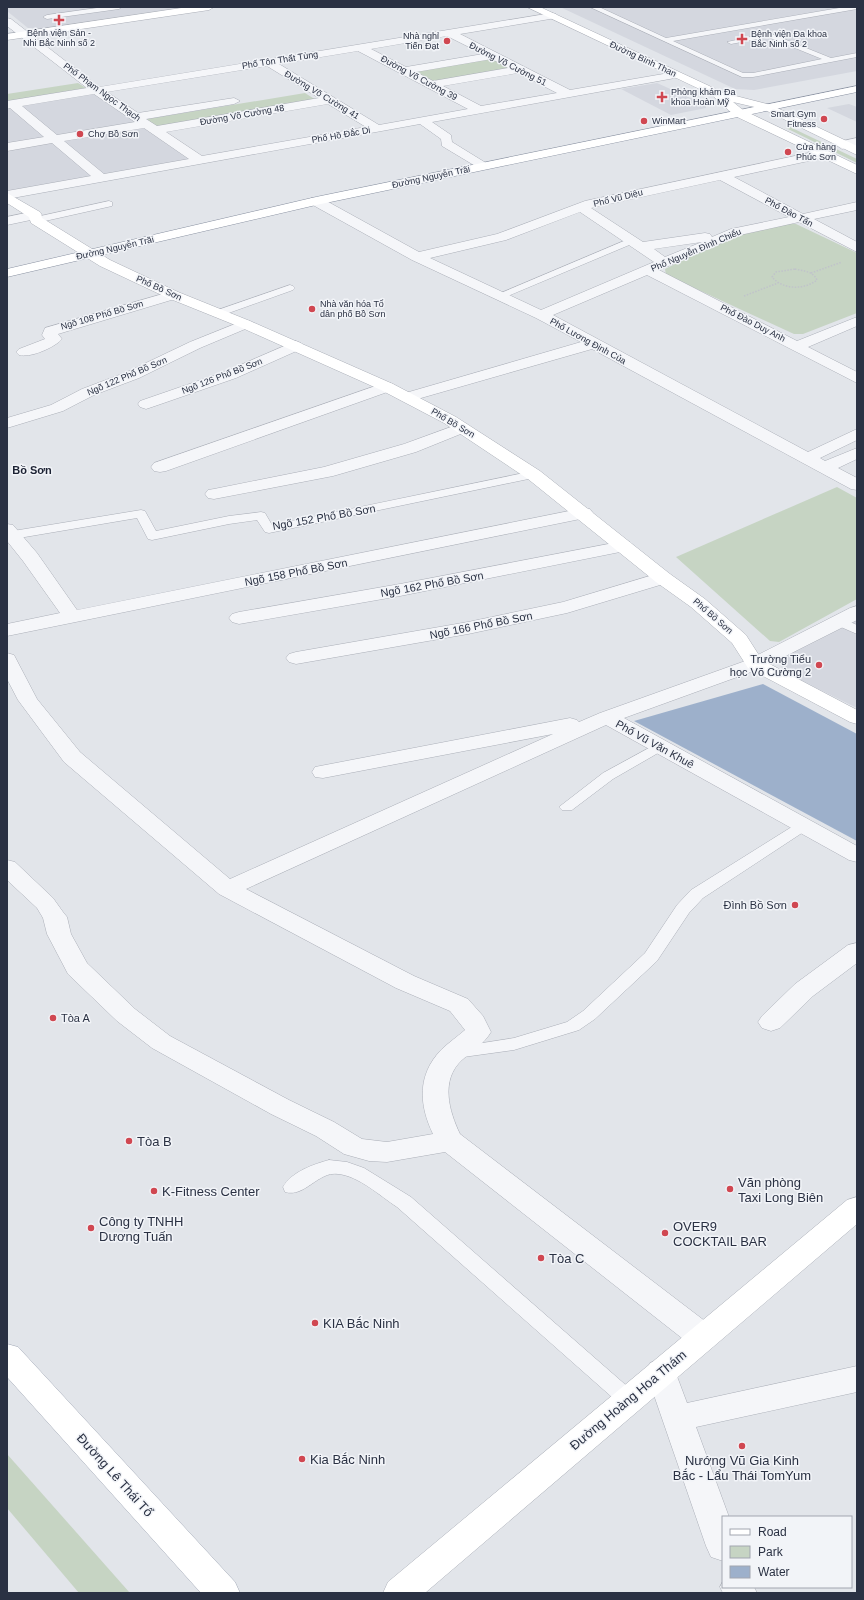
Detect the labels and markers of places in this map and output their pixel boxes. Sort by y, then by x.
marker: Bệnh viện Sản - Nhi Bắc Ninh số 2 [53,14,65,26]
place label: Bệnh viện Sản - Nhi Bắc Ninh số 2 [23,28,95,48]
place label: Bệnh viện Đa khoa Bắc Ninh số 2 [751,29,827,49]
place label: Nhà nghỉ Tiến Đạt [403,31,439,51]
marker: Bệnh viện Đa khoa Bắc Ninh số 2 [736,33,748,45]
marker: Nhà nghỉ Tiến Đạt [442,36,452,46]
place label: Phòng khám Đa khoa Hoàn Mỹ [671,87,736,107]
marker: Phòng khám Đa khoa Hoàn Mỹ [656,91,668,103]
place label: Smart Gym Fitness [770,109,816,129]
marker: Smart Gym Fitness [819,114,829,124]
marker: WinMart [639,116,649,126]
place label: WinMart [652,116,686,126]
marker: Chợ Bồ Sơn [75,129,85,139]
place label: Chợ Bồ Sơn [88,129,138,139]
place label: Cửa hàng Phúc Sơn [796,142,836,162]
marker: Cửa hàng Phúc Sơn [783,147,793,157]
place label: Nhà văn hóa Tổ dân phố Bồ Sơn [320,299,385,319]
marker: Nhà văn hóa Tổ dân phố Bồ Sơn [307,304,317,314]
place label: Trường Tiểu học Võ Cường 2 [730,653,811,678]
marker: Trường Tiểu học Võ Cường 2 [814,660,824,670]
place label: Đình Bồ Sơn [724,899,787,911]
marker: Đình Bồ Sơn [790,900,800,910]
place label: Tòa A [61,1012,90,1024]
marker: Tòa A [48,1013,58,1023]
place label: Tòa B [137,1134,172,1149]
marker: Tòa B [124,1136,134,1146]
place label: Văn phòng Taxi Long Biên [738,1175,823,1205]
place label: K-Fitness Center [162,1184,260,1199]
marker: Văn phòng Taxi Long Biên [725,1184,735,1194]
marker: K-Fitness Center [149,1186,159,1196]
place label: Công ty TNHH Dương Tuấn [99,1214,183,1244]
place label: OVER9 COCKTAIL BAR [673,1219,767,1249]
marker: Công ty TNHH Dương Tuấn [86,1223,96,1233]
marker: OVER9 COCKTAIL BAR [660,1228,670,1238]
place label: Tòa C [549,1251,584,1266]
marker: Tòa C [536,1253,546,1263]
place label: KIA Bắc Ninh [323,1316,400,1331]
marker: KIA Bắc Ninh [310,1318,320,1328]
marker: Nướng Vũ Gia Kinh Bắc - Lẩu Thái TomYum [737,1441,747,1451]
place label: Kia Bắc Ninh [310,1452,385,1467]
place label: Nướng Vũ Gia Kinh Bắc - Lẩu Thái TomYum [673,1453,811,1483]
marker: Kia Bắc Ninh [297,1454,307,1464]

